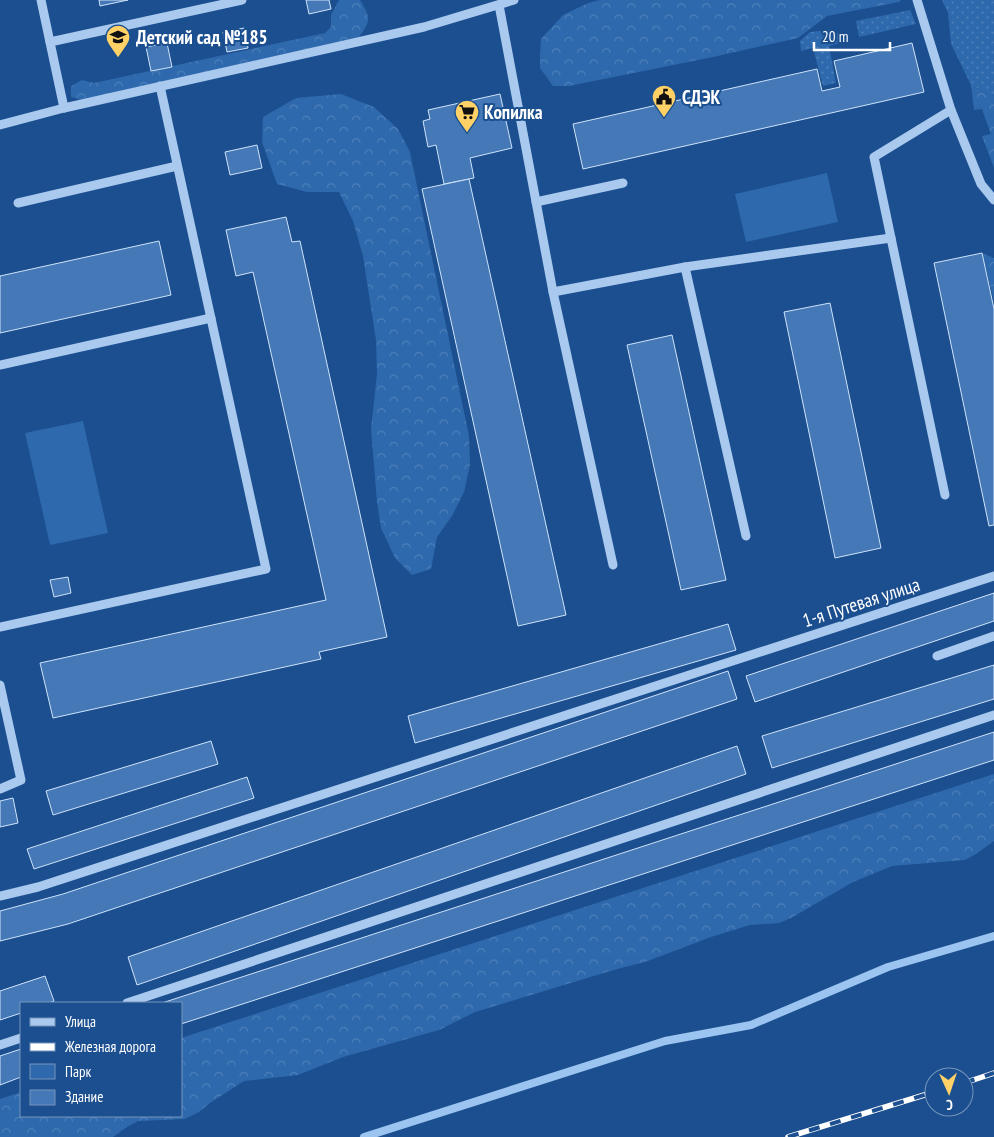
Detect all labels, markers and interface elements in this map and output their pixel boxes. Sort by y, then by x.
scale bar [814,20,890,52]
school or university icon: Детский сад №185 [105,24,131,58]
place label: Детский сад №185 [136,25,268,49]
text: 20 m [822,27,848,46]
public building icon: СДЭК [651,84,677,118]
place label: СДЭК [682,85,721,109]
supermarket icon: Копилка [454,99,480,133]
place label: Копилка [484,100,543,124]
street label: 1-я Путевая улица [799,572,923,632]
legend [20,1002,182,1117]
text: Улица [65,1012,96,1031]
text: Железная дорога [64,1037,156,1056]
text: Парк [65,1062,91,1081]
north arrow [924,1067,974,1117]
text: Здание [65,1087,103,1106]
text: С [945,1096,953,1114]

